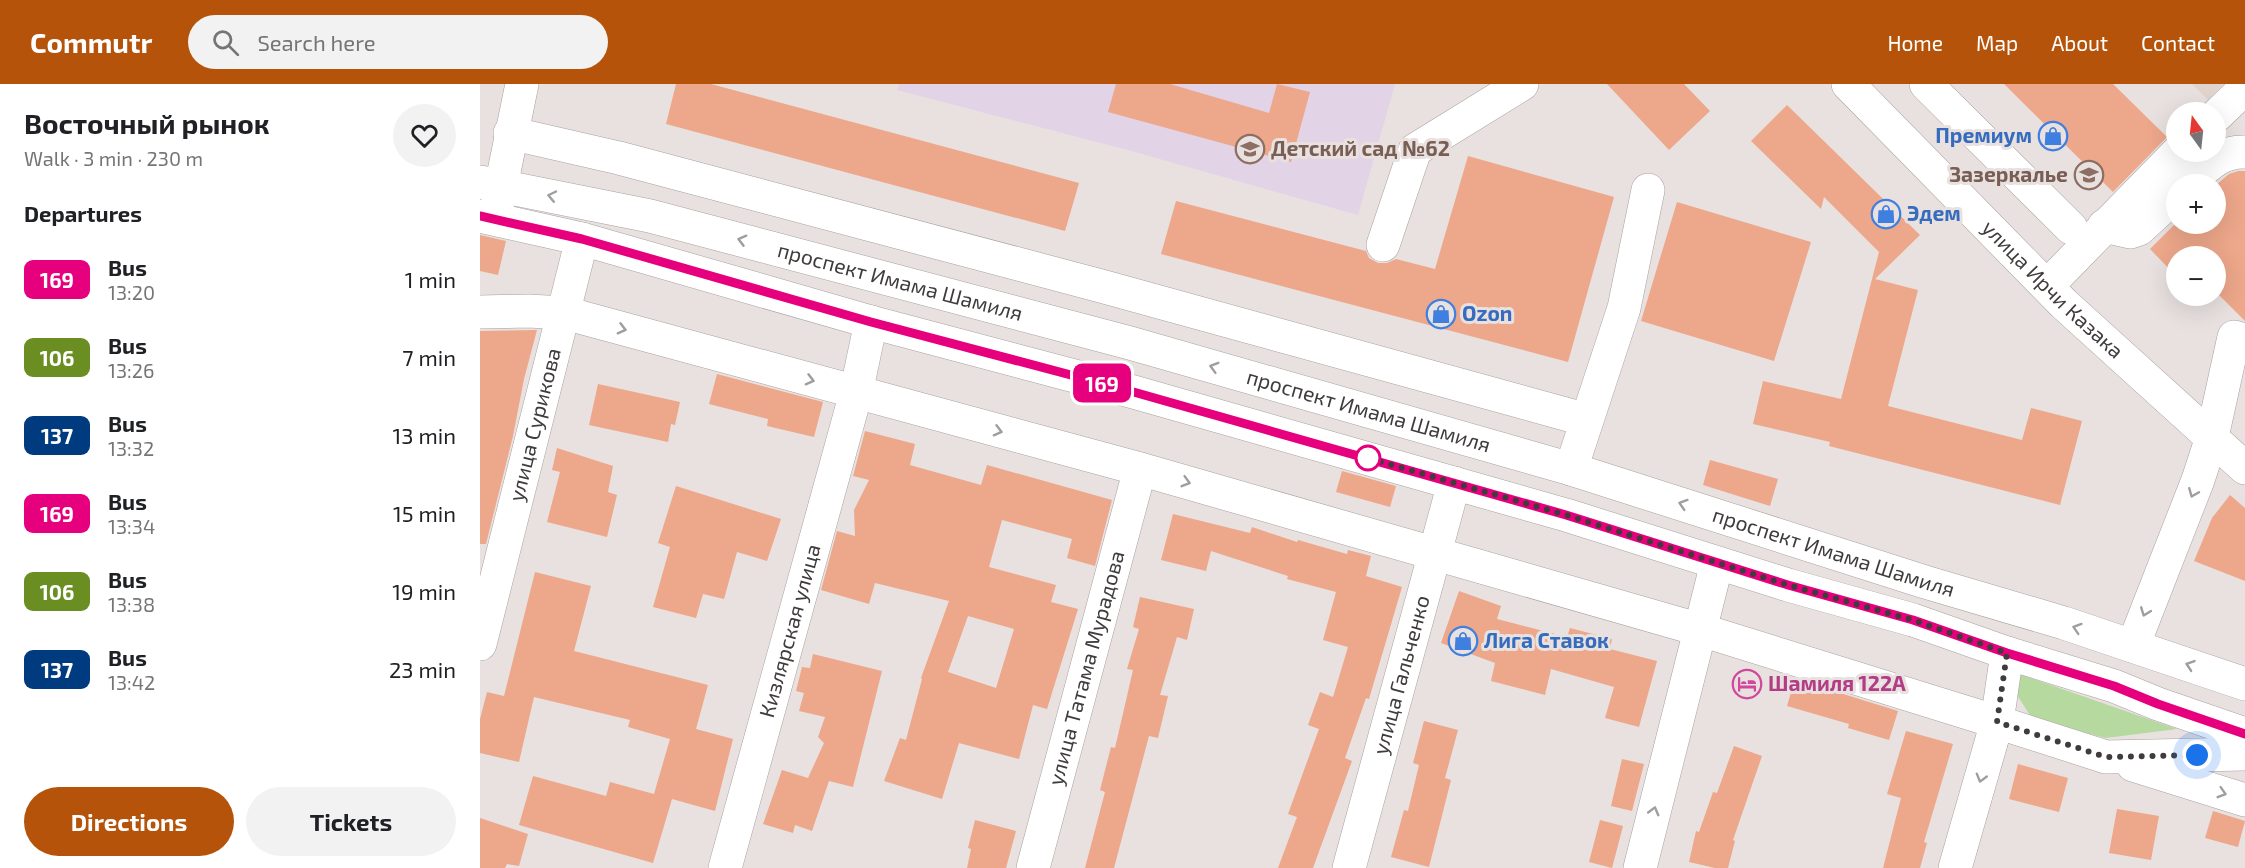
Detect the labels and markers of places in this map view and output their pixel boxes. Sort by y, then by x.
shop icon: Премиум [2037,120,2069,152]
place label: Премиум [1935,122,2032,147]
school or university icon: Детский сад №62 [1234,133,1266,165]
place label: Детский сад №62 [1271,135,1450,160]
school or university icon: Зазеркалье [2073,159,2105,191]
place label: Зазеркалье [1949,161,2068,186]
shop icon: Эдем [1870,198,1902,230]
place label: Эдем [1907,200,1961,225]
shop icon: Ozon [1425,298,1457,330]
place label: Ozon [1462,300,1512,325]
unlabelled marker [1355,445,1381,471]
shop icon: Лига Ставок [1447,625,1479,657]
place label: Лига Ставок [1484,627,1609,652]
hotel icon: Шамиля 122А [1731,668,1763,700]
place label: Шамиля 122А [1768,670,1906,695]

